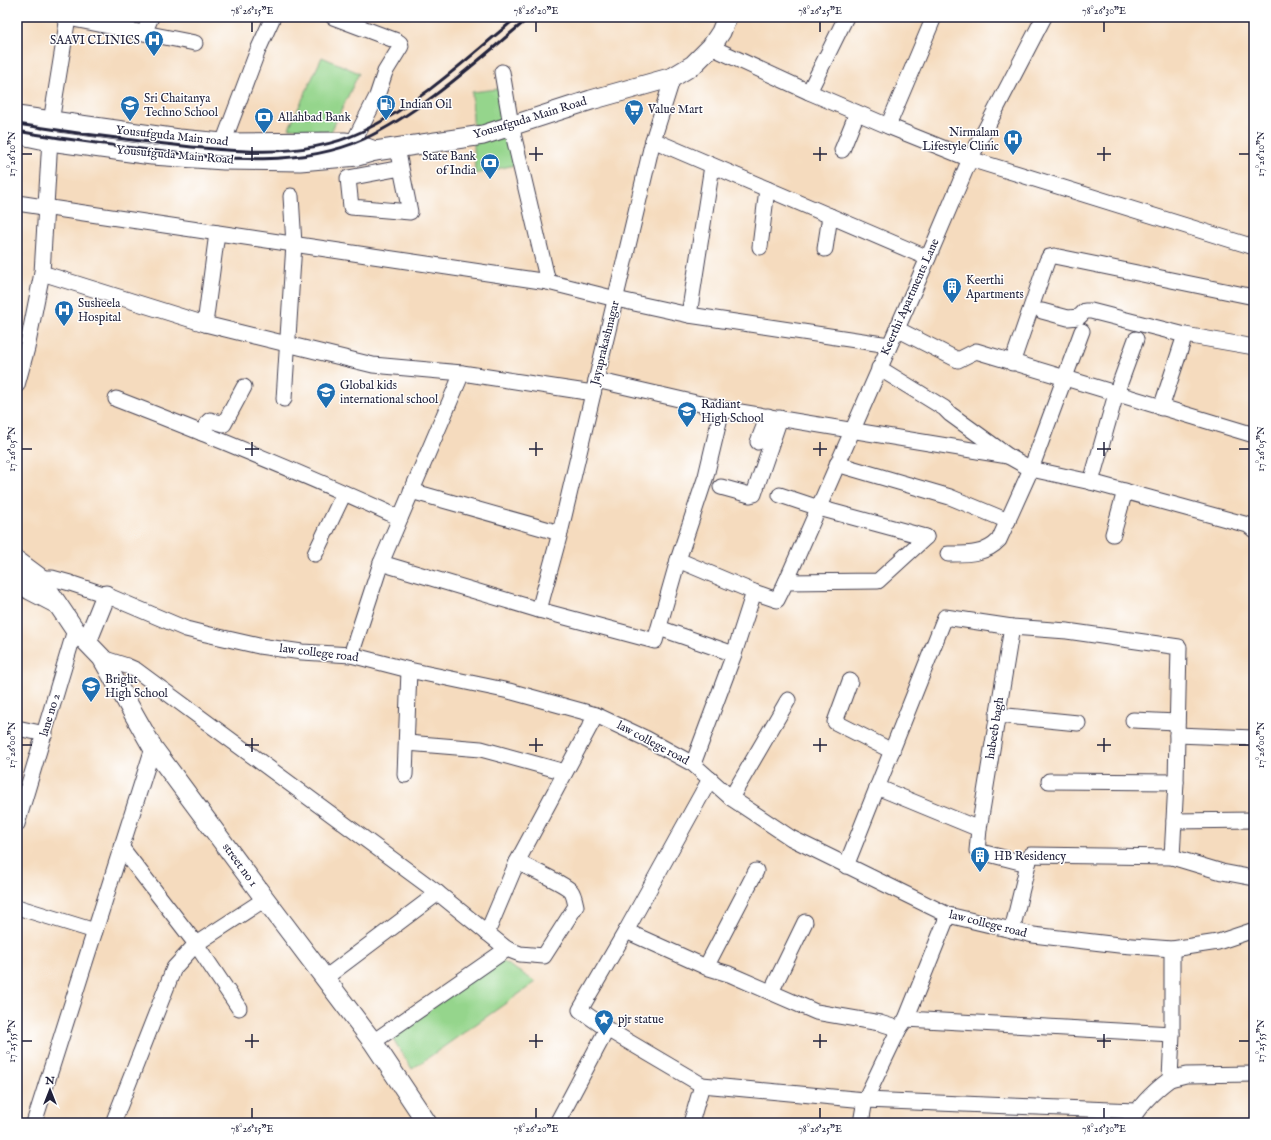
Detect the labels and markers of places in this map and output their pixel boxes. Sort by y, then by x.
hospital icon: SAAVI CLINICS [143,29,165,57]
place label: SAAVI CLINICS [50,33,140,48]
place label: Sri Chaitanya Techno School [144,91,219,120]
fuel station icon: Indian Oil [375,93,397,121]
school or university icon: Sri Chaitanya Techno School [119,94,141,122]
place label: Indian Oil [400,97,453,112]
supermarket icon: Value Mart [623,98,645,126]
place label: Value Mart [647,102,703,117]
bank icon: Allahbad Bank [253,106,275,134]
place label: Allahbad Bank [277,110,351,125]
place label: Nirmalam Lifestyle Clinic [922,125,999,154]
hospital icon: Nirmalam Lifestyle Clinic [1002,128,1024,156]
place label: State Bank of India [422,149,477,178]
bank icon: State Bank of India [479,152,501,180]
place label: Keerthi Apartments [965,273,1024,303]
building icon: Keerthi Apartments [941,276,963,304]
place label: Susheela Hospital [78,296,122,326]
hospital icon: Susheela Hospital [53,299,75,327]
place label: Global kids international school [340,378,439,407]
school or university icon: Global kids international school [315,381,337,409]
place label: Radiant High School [701,397,765,426]
school or university icon: Radiant High School [676,400,698,428]
place label: Bright High School [105,672,169,701]
school or university icon: Bright High School [80,675,102,703]
building icon: HB Residency [969,845,991,873]
place label: HB Residency [994,849,1066,864]
place icon: pjr statue [593,1008,615,1036]
place label: pjr statue [618,1012,664,1028]

